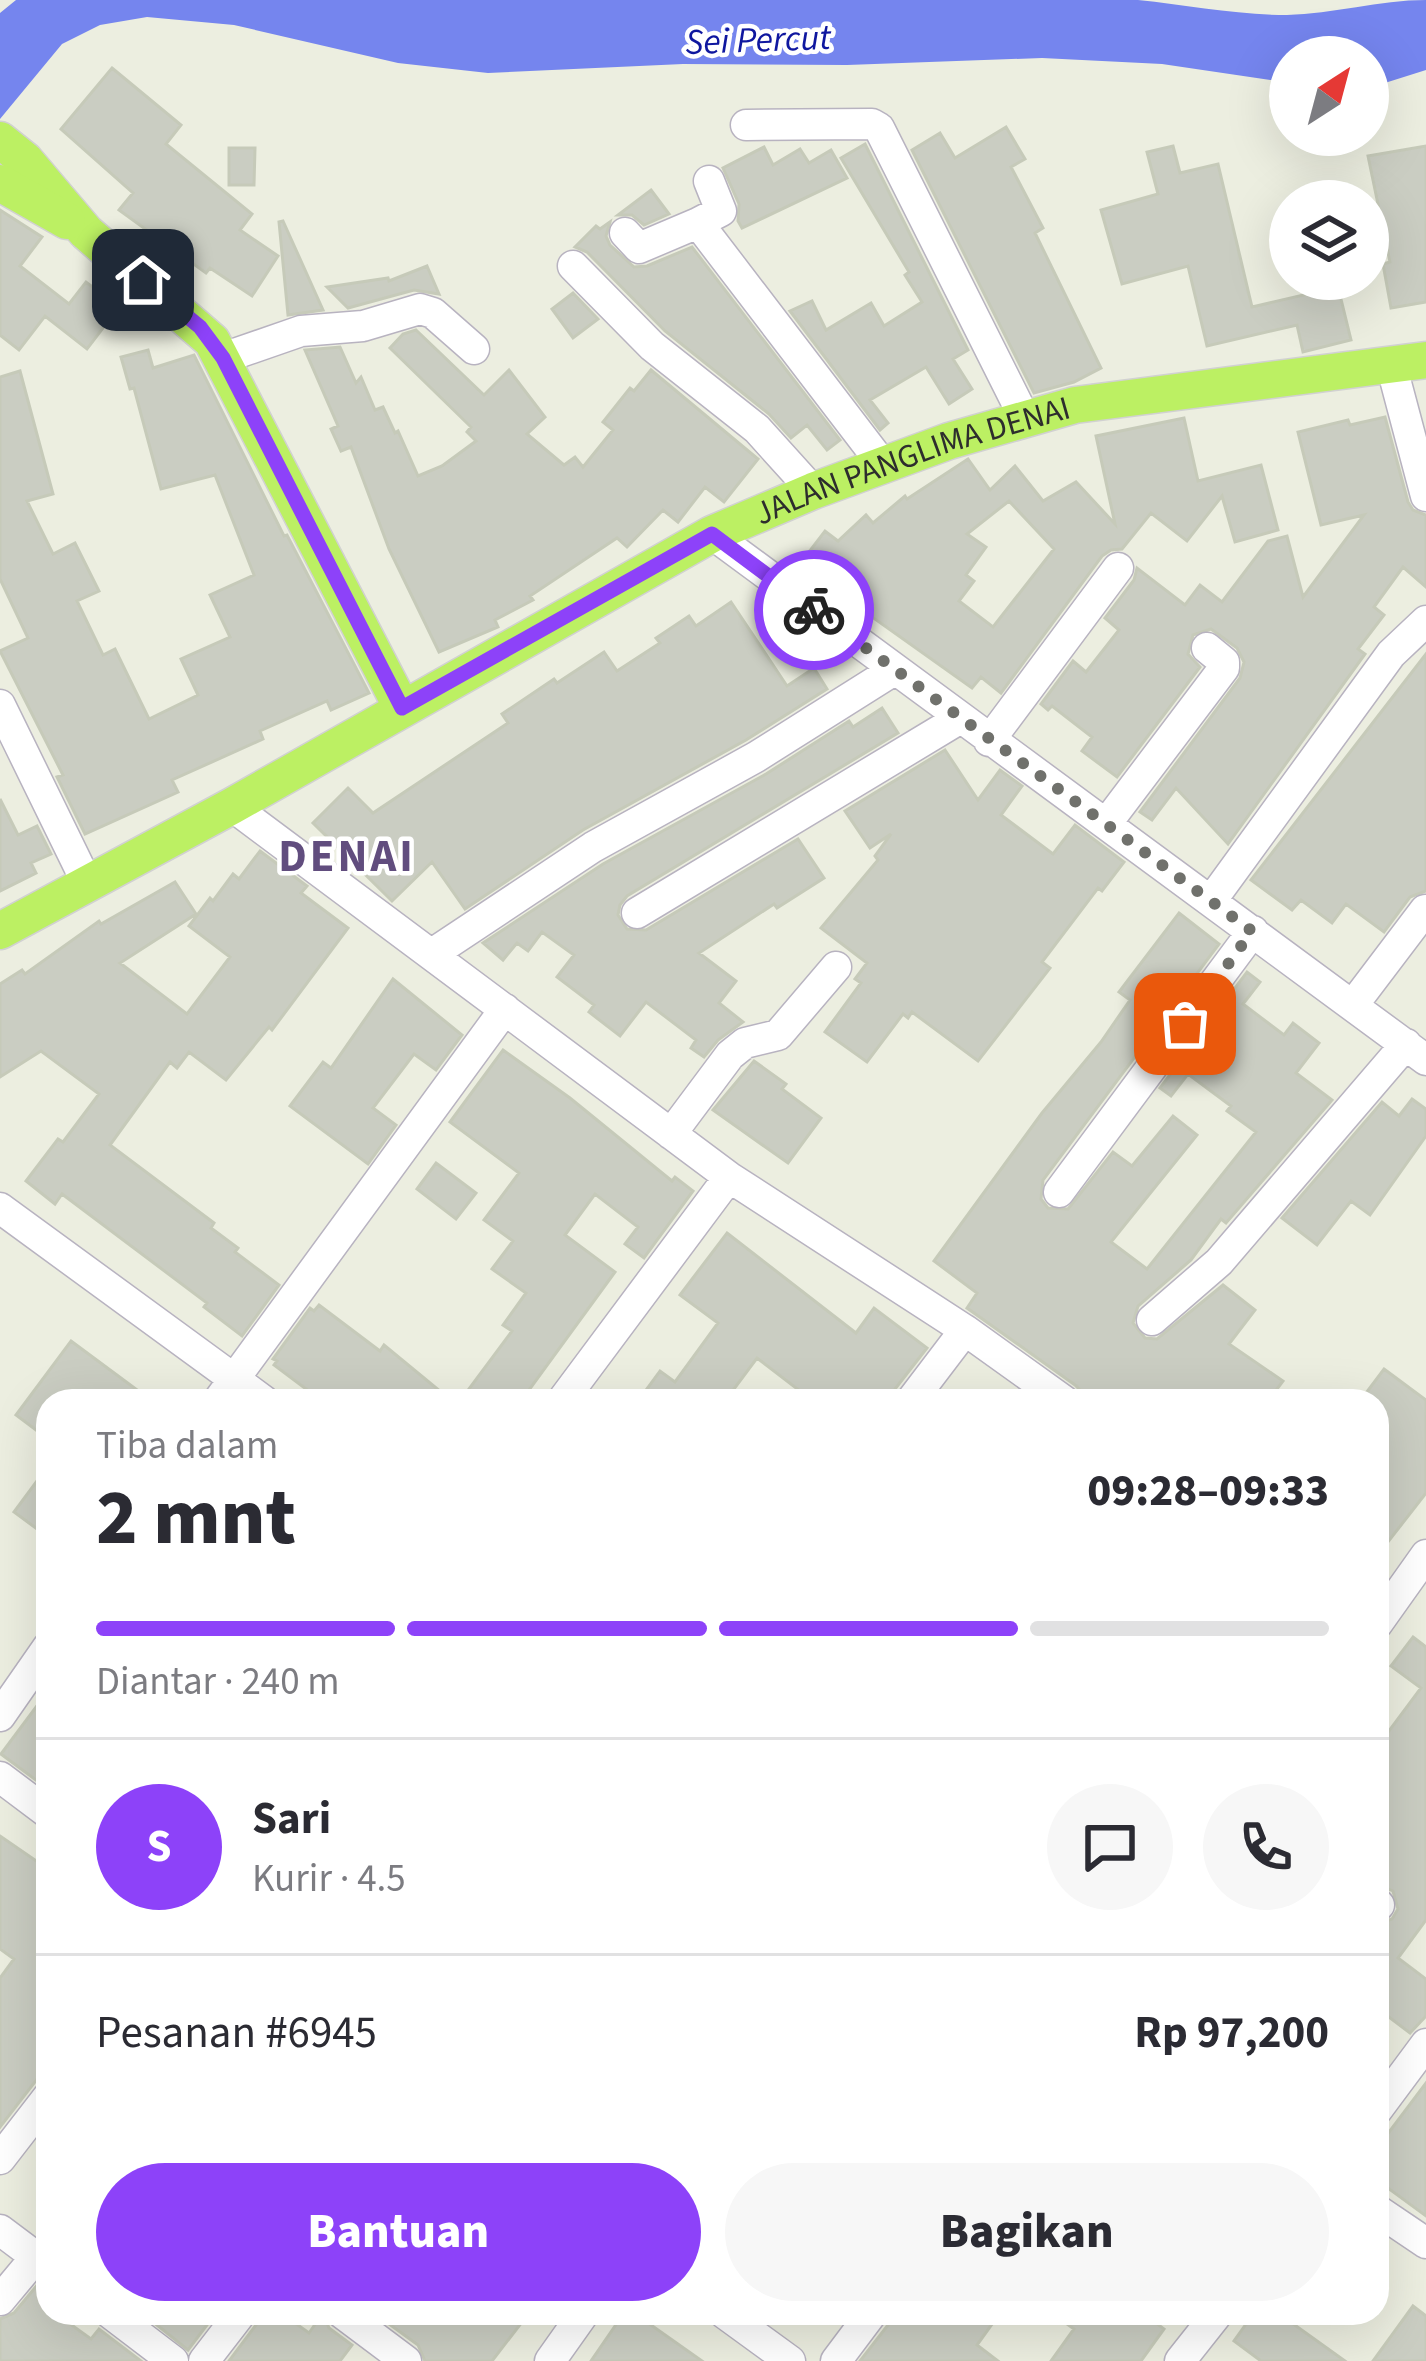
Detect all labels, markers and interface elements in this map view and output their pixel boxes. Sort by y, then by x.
water label: Sei Percut [684,12,833,68]
north arrow [1269,36,1389,156]
map controls [1269,36,1389,300]
button: layers [1269,180,1389,300]
pin [92,229,194,331]
icon: home [110,247,176,313]
street label: JALAN PANGLIMA DENAI [747,384,1075,537]
courier [754,550,874,670]
icon: bike [781,577,847,643]
district label: DENAI [278,825,416,889]
pin [1134,973,1236,1075]
icon: bag [1152,991,1218,1057]
text: Tiba dalam [96,1418,278,1474]
text: 09:28–09:33 [1087,1459,1329,1523]
text: 2 mnt [96,1463,296,1574]
text: Diantar · 240 m [96,1654,340,1710]
button: chat [1047,1784,1173,1910]
button: phone [1203,1784,1329,1910]
text: Sari [252,1787,331,1851]
text: S [146,1815,172,1879]
text: Kurir · 4.5 [252,1851,406,1907]
text: Pesanan #6945 [96,2001,377,2065]
text: Rp 97,200 [1134,2001,1329,2065]
button: Bantuan [96,2163,701,2301]
button: Bagikan [725,2163,1329,2301]

